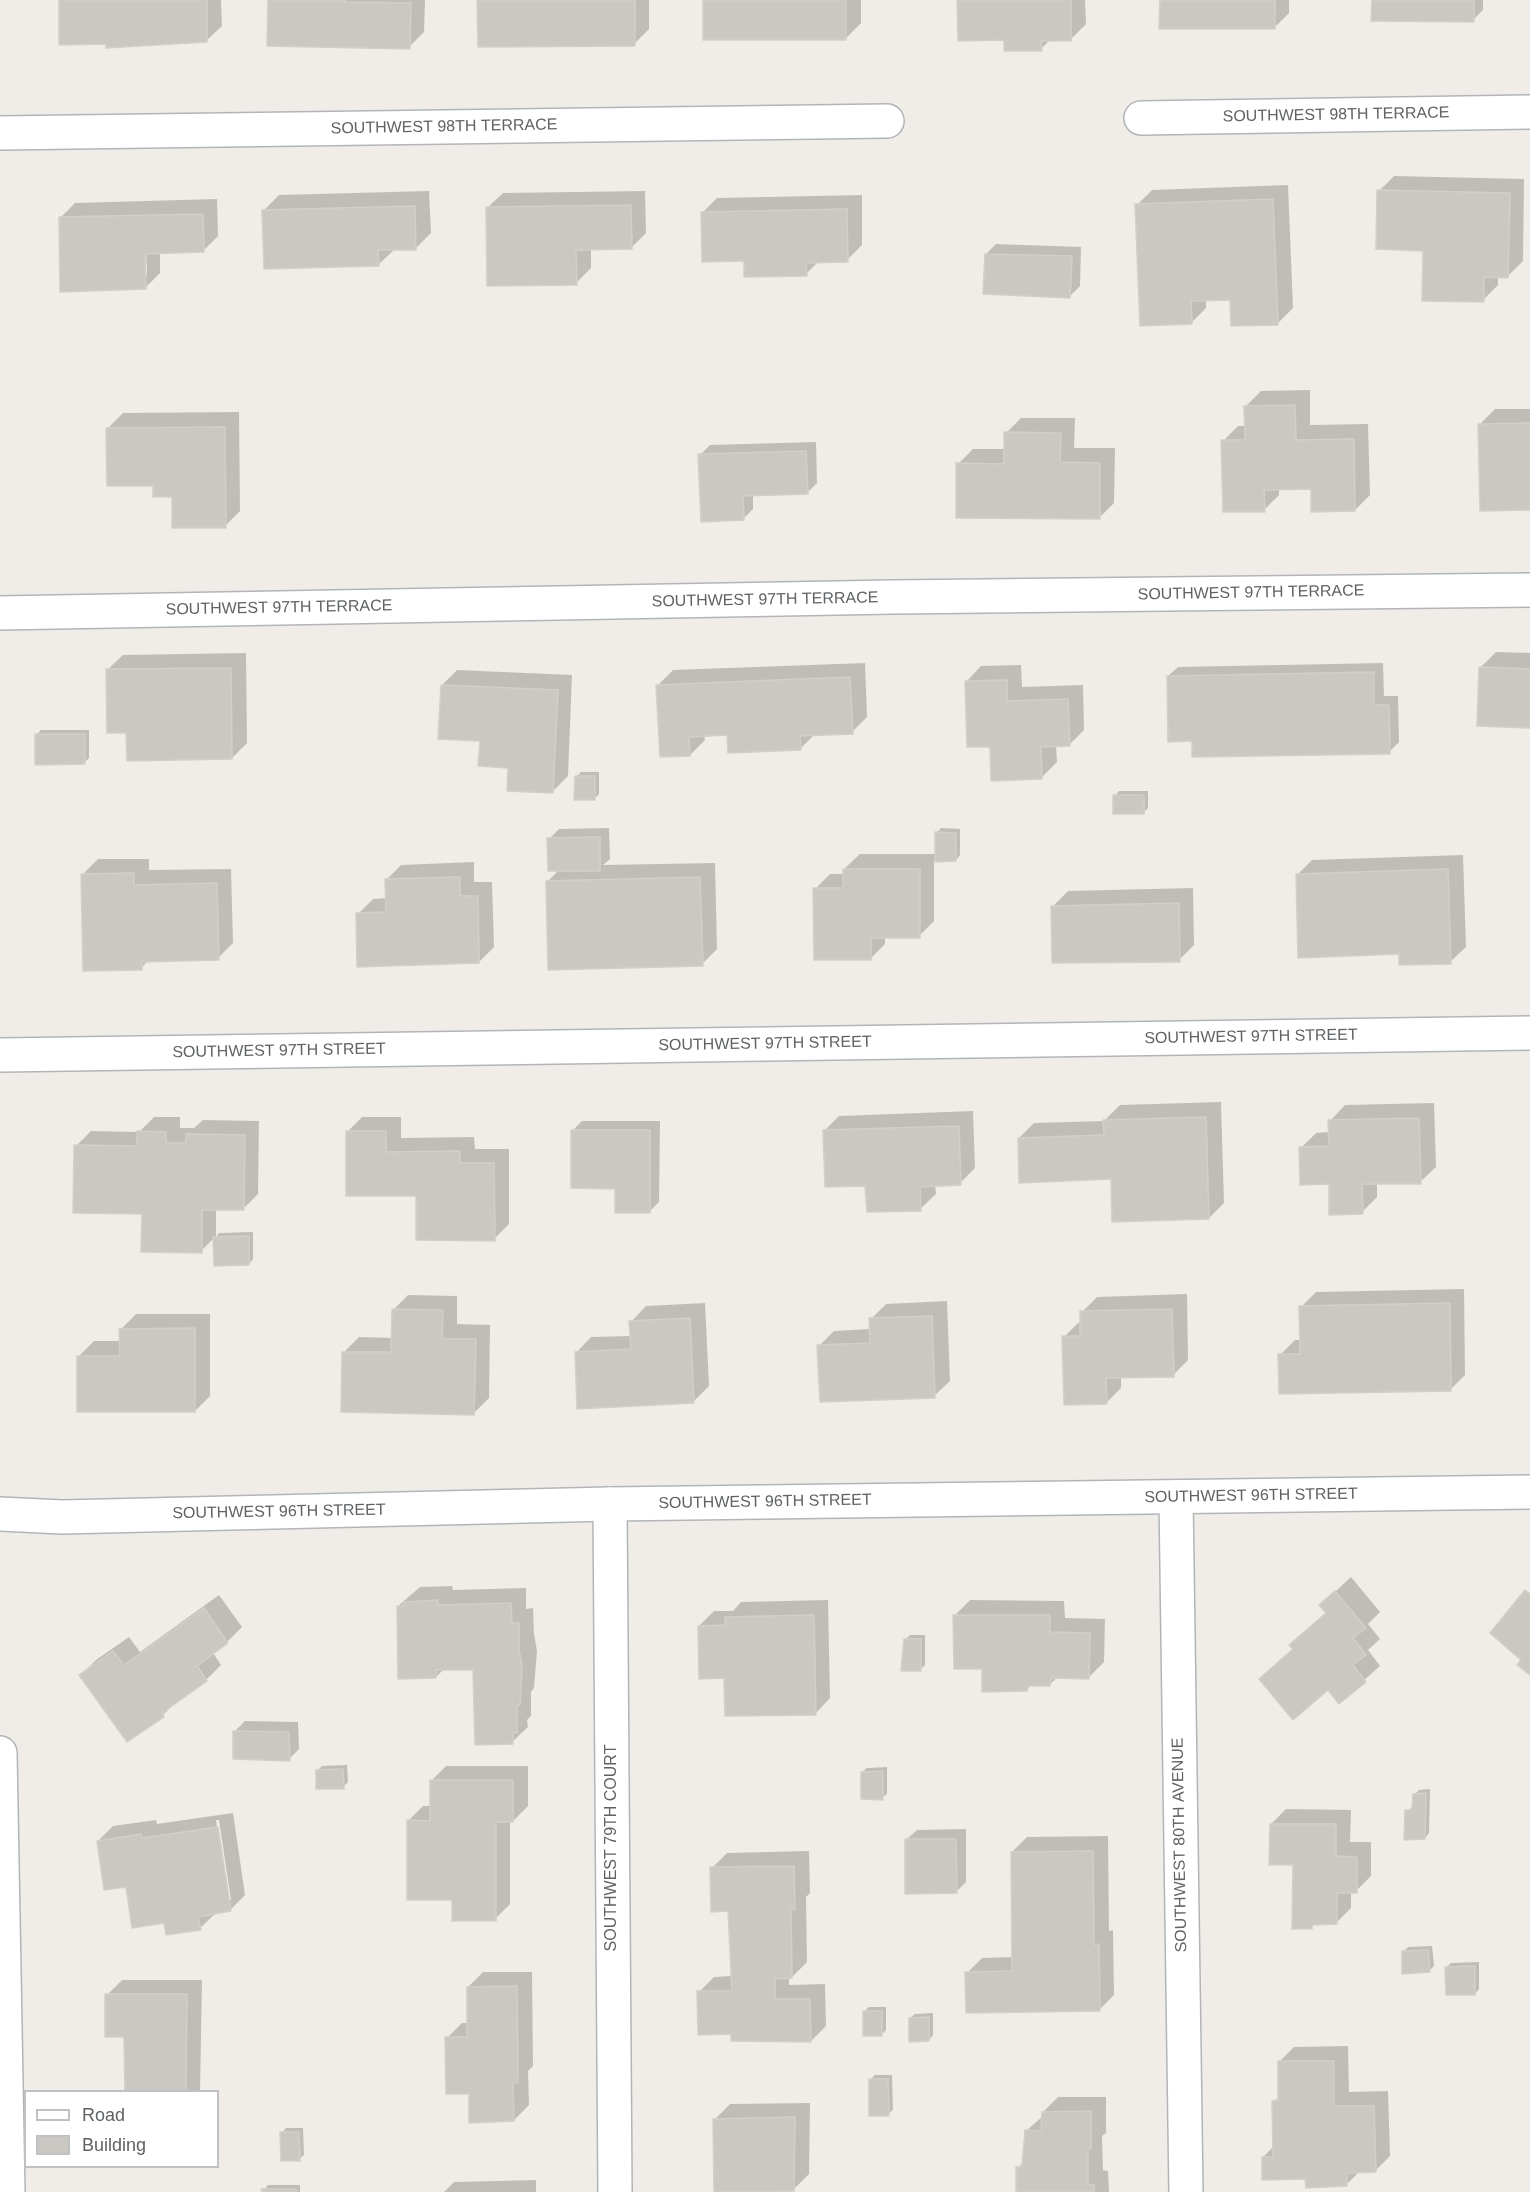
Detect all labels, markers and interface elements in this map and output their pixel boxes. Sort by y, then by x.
street label: SOUTHWEST 98TH TERRACE [1223,103,1449,127]
street label: SOUTHWEST 98TH TERRACE [331,115,557,139]
street label: SOUTHWEST 97TH TERRACE [1138,581,1364,605]
street label: SOUTHWEST 97TH TERRACE [652,588,878,612]
street label: SOUTHWEST 97TH TERRACE [166,596,392,620]
street label: SOUTHWEST 97TH STREET [1144,1026,1358,1048]
street label: SOUTHWEST 97TH STREET [658,1033,872,1055]
street label: SOUTHWEST 97TH STREET [172,1040,386,1062]
street label: SOUTHWEST 96TH STREET [1144,1485,1358,1507]
street label: SOUTHWEST 96TH STREET [658,1491,872,1513]
street label: SOUTHWEST 96TH STREET [172,1501,386,1523]
street label: SOUTHWEST 80TH AVENUE [1169,1737,1191,1953]
street label: SOUTHWEST 79TH COURT [602,1745,622,1951]
legend [24,2090,219,2168]
text: Road [82,2105,125,2125]
text: Building [82,2135,146,2155]

